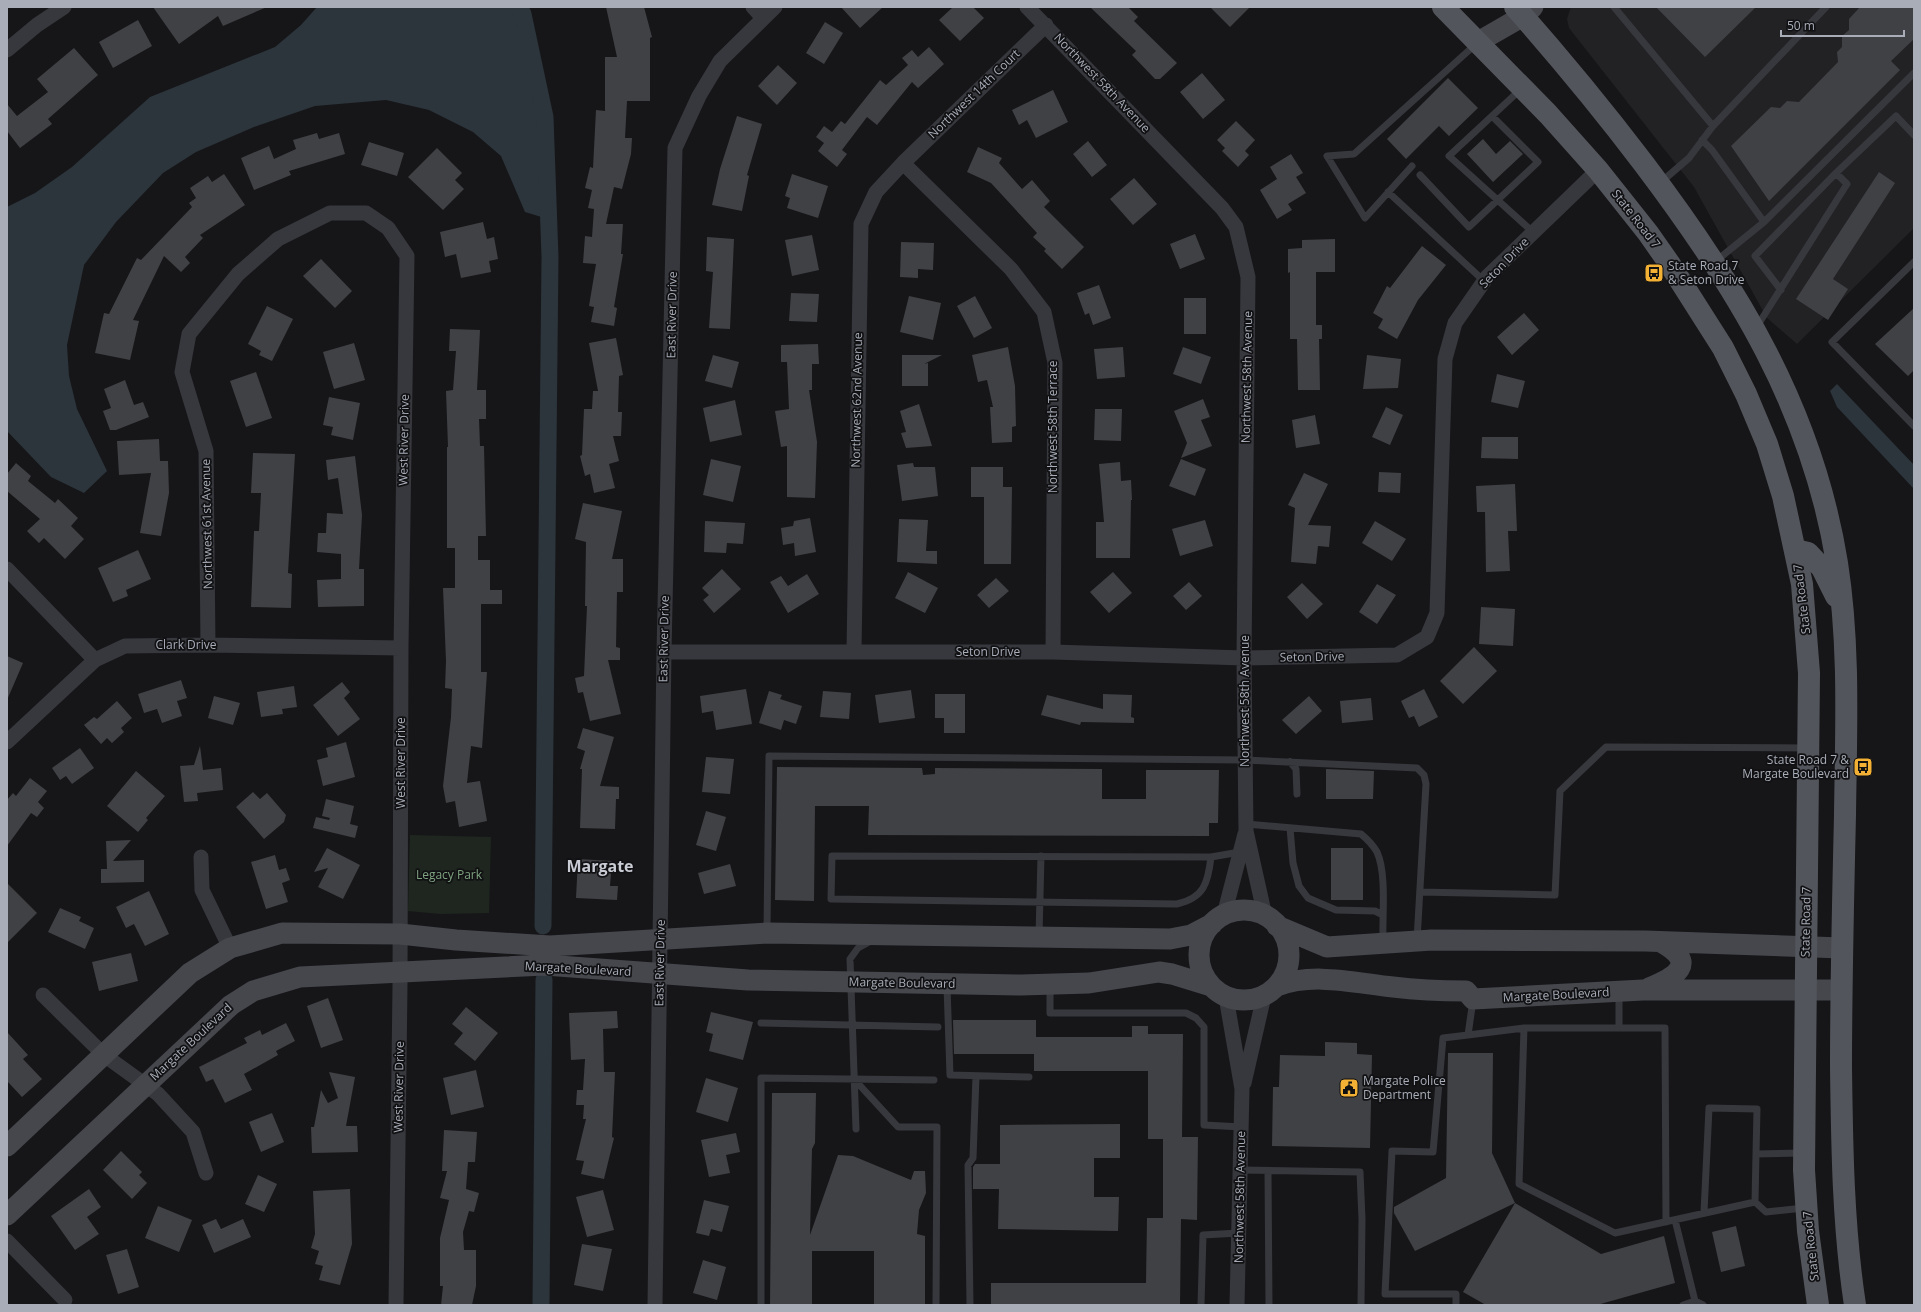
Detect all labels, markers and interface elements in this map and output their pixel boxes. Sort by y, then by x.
scale bar [1781,12,1904,38]
text: 50 m [1787,17,1815,34]
street label: Northwest 58th Avenue [1050,29,1155,136]
street label: Northwest 14th Court [924,45,1023,142]
street label: State Road 7 [1608,186,1665,252]
street label: Seton Drive [1475,233,1532,292]
place label: State Road 7 & Seton Drive [1668,257,1745,288]
bus stop icon: State Road 7 & Seton Drive [1643,262,1665,284]
street label: East River Drive [662,271,681,359]
street label: Northwest 58th Avenue [1237,310,1256,443]
street label: Northwest 62nd Avenue [847,332,866,468]
street label: Northwest 58th Terrace [1044,360,1061,493]
street label: West River Drive [394,394,413,486]
street label: Northwest 61st Avenue [197,458,216,589]
street label: State Road 7 [1789,563,1814,635]
street label: East River Drive [654,595,673,683]
street label: Northwest 58th Avenue [1236,635,1253,767]
street label: Clark Drive [156,636,217,653]
street label: Seton Drive [956,643,1021,660]
street label: Seton Drive [1280,647,1345,666]
street label: West River Drive [392,717,409,809]
place label: State Road 7 & Margate Boulevard [1742,751,1849,782]
bus stop icon: State Road 7 & Margate Boulevard [1852,756,1874,778]
district label: Margate [566,855,634,877]
park label: Legacy Park [416,866,483,883]
street label: State Road 7 [1796,887,1815,957]
street label: East River Drive [650,919,669,1007]
street label: Margate Boulevard [524,957,632,980]
street label: Margate Boulevard [849,973,955,992]
street label: Margate Boulevard [1502,983,1610,1006]
street label: Margate Boulevard [146,999,235,1084]
street label: West River Drive [389,1041,408,1133]
place label: Margate Police Department [1363,1072,1446,1103]
public building icon: Margate Police Department [1338,1077,1360,1099]
street label: Northwest 58th Avenue [1230,1130,1249,1263]
street label: State Road 7 [1798,1210,1823,1282]

